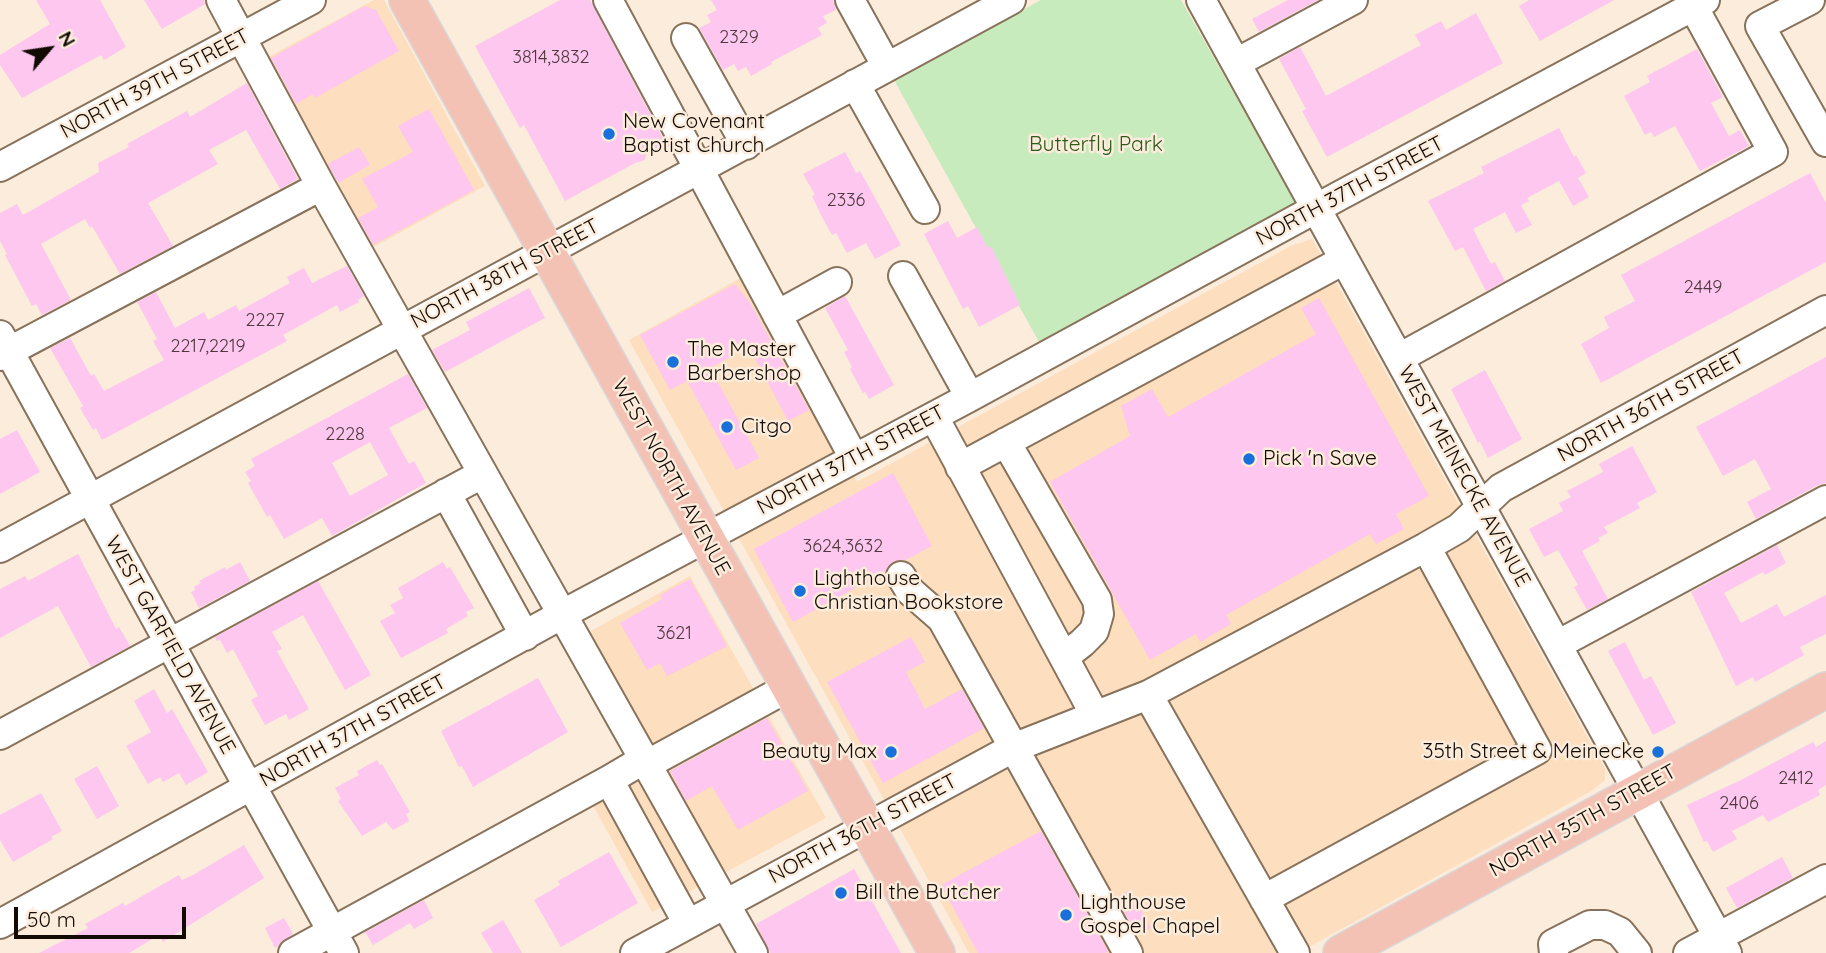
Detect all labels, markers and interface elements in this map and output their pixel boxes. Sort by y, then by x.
north arrow [14,14,84,84]
street label: NORTH 39TH STREET [56,24,254,144]
house number: 2329 [719,27,759,49]
house number: 3814,3832 [512,47,590,69]
place label: New Covenant Baptist Church [623,109,765,159]
marker: New Covenant Baptist Church [601,126,617,142]
street label: NORTH 37TH STREET [1252,131,1448,251]
park label: Butterfly Park [1029,132,1163,158]
house number: 2336 [827,190,865,212]
street label: NORTH 38TH STREET [407,214,603,334]
house number: 2449 [1684,277,1722,299]
house number: 2227 [246,310,284,332]
house number: 2217,2219 [170,336,246,358]
place label: The Master Barbershop [687,337,801,387]
street label: NORTH 36TH STREET [1553,344,1749,468]
marker: The Master Barbershop [665,354,681,370]
street label: WEST MEINECKE AVENUE [1393,361,1535,591]
street label: WEST NORTH AVENUE [606,374,736,580]
street label: NORTH 37TH STREET [753,400,949,520]
place label: Citgo [741,414,792,440]
marker: Citgo [719,419,735,435]
house number: 2228 [325,424,365,446]
place label: Pick 'n Save [1263,446,1377,472]
marker: Pick 'n Save [1241,451,1257,467]
street label: WEST GARFIELD AVENUE [99,532,241,758]
house number: 3624,3632 [803,536,883,558]
place label: Lighthouse Christian Bookstore [814,566,1003,616]
marker: Lighthouse Christian Bookstore [792,583,808,599]
house number: 3621 [656,623,692,645]
street label: NORTH 37TH STREET [255,669,451,793]
place label: Beauty Max [762,739,877,765]
place label: 35th Street & Meinecke [1422,739,1644,765]
marker: Beauty Max [883,744,899,760]
marker: 35th Street & Meinecke [1650,744,1666,760]
street label: NORTH 35TH STREET [1485,759,1681,883]
house number: 2412 [1778,768,1814,790]
street label: NORTH 36TH STREET [765,769,961,889]
house number: 2406 [1719,793,1759,815]
place label: Bill the Butcher [855,880,1001,906]
marker: Bill the Butcher [833,885,849,901]
place label: Lighthouse Gospel Chapel [1080,890,1220,940]
scale bar [18,894,189,938]
text: 50 m [27,906,76,932]
marker: Lighthouse Gospel Chapel [1058,907,1074,923]

